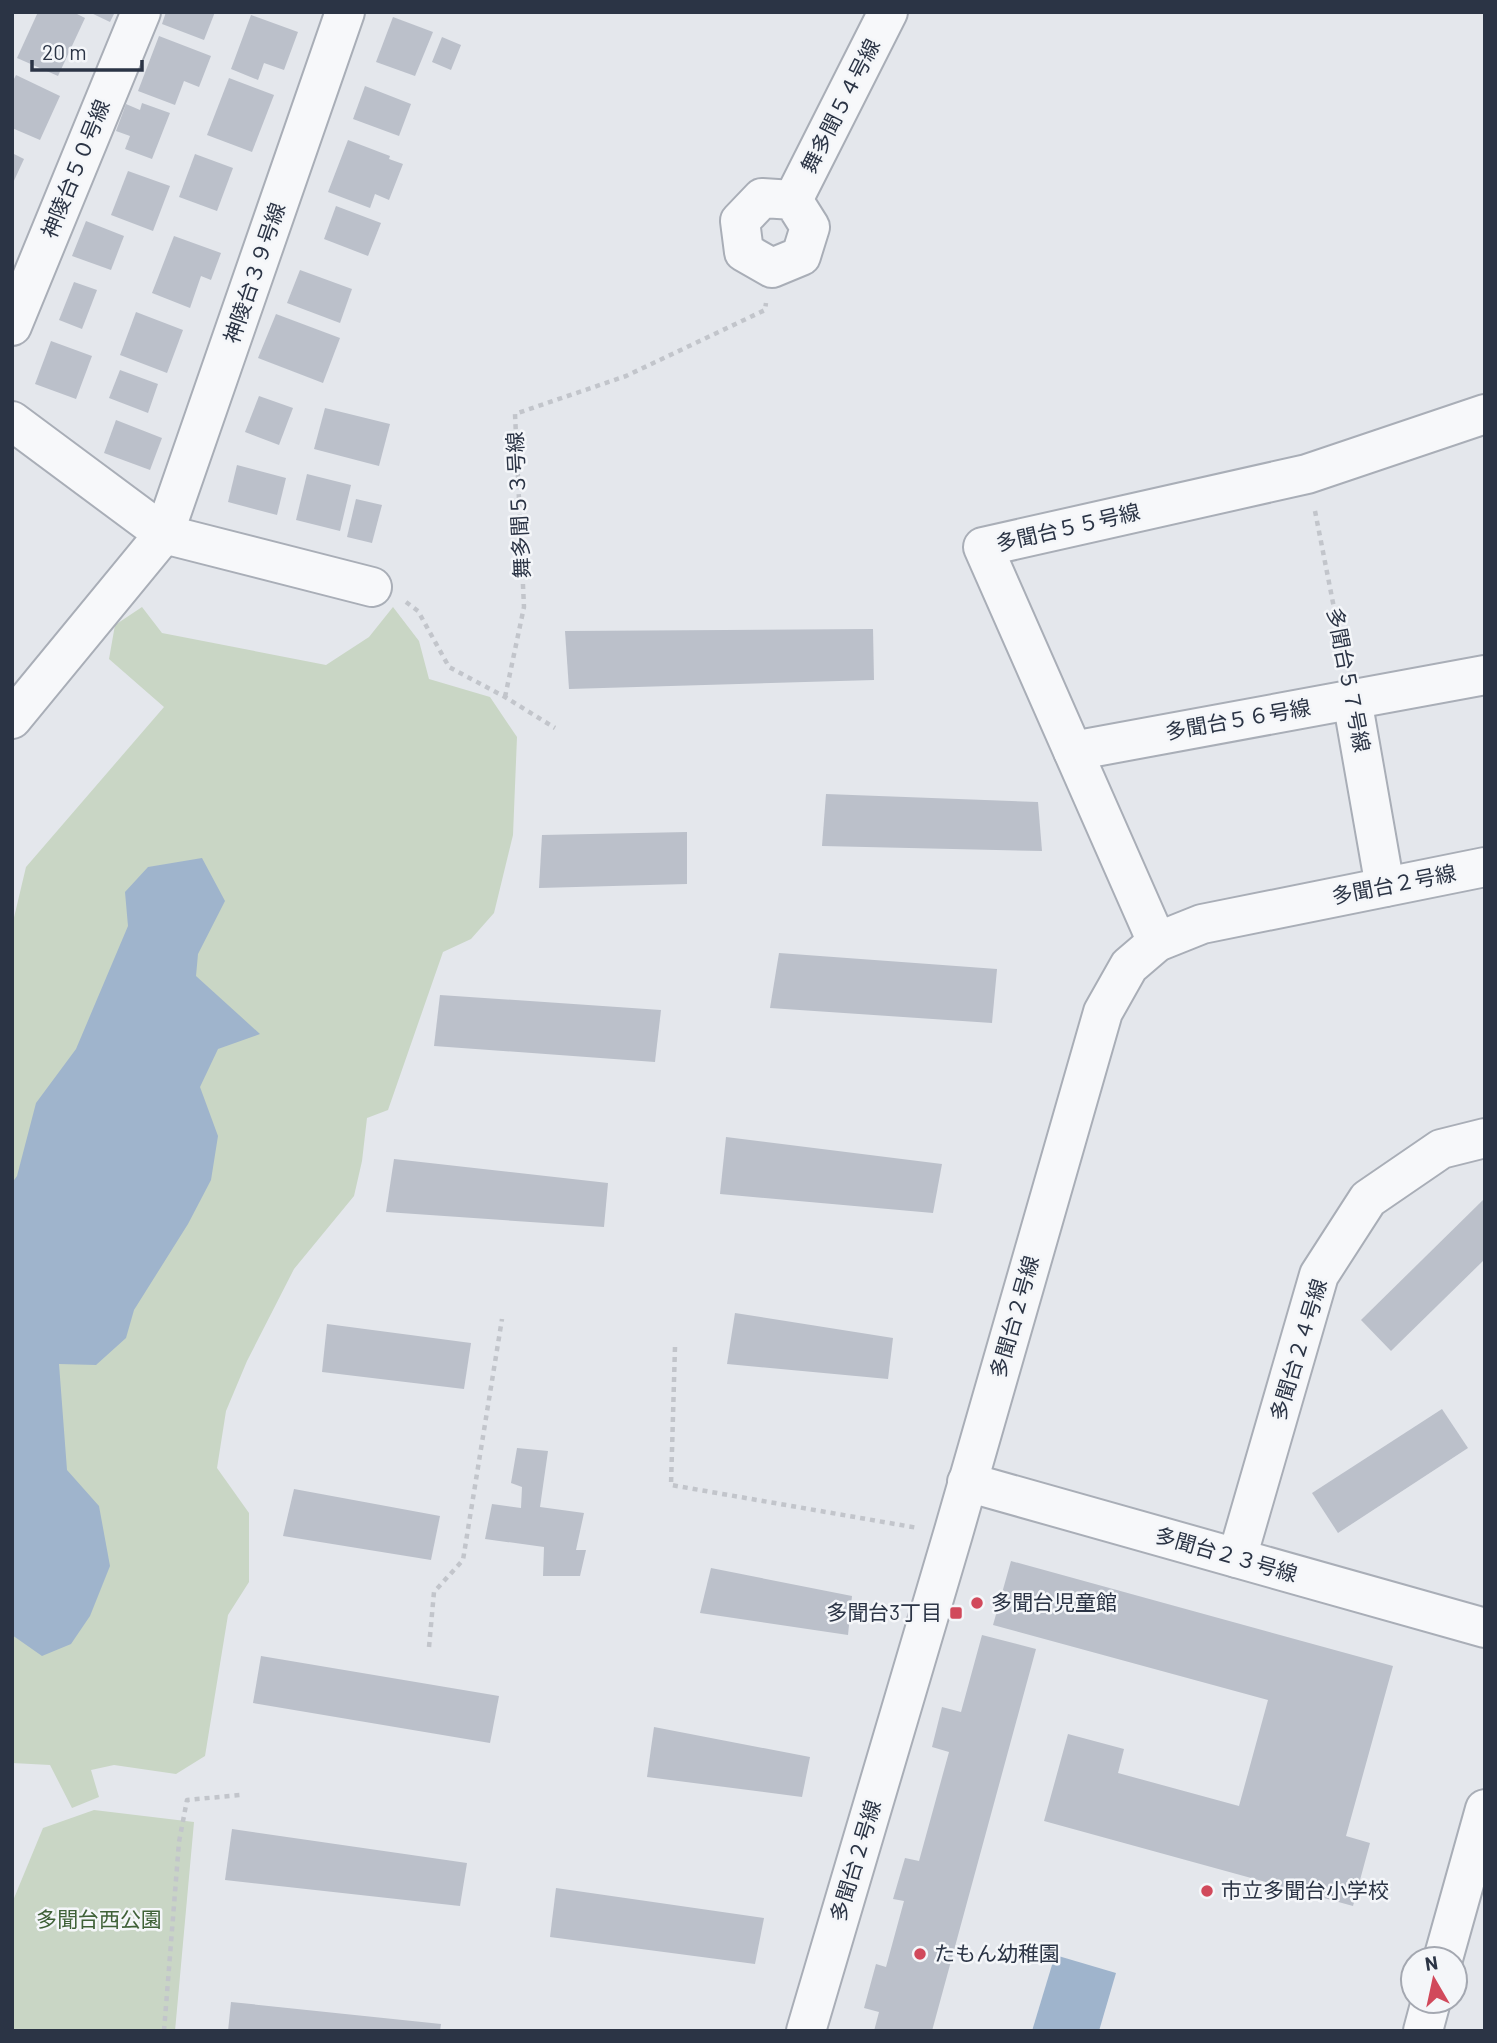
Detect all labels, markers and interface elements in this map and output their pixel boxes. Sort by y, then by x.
scale bar [32,28,142,72]
street label: 舞多聞５４号線 [795,34,884,176]
text: 20 m [42,39,87,64]
street label: 神陵台５０号線 [35,96,114,241]
street label: 神陵台３９号線 [218,199,289,346]
street label: 舞多聞５３号線 [501,431,534,579]
street label: 多聞台５５号線 [993,498,1142,555]
street label: 多聞台５７号線 [1323,605,1376,754]
street label: 多聞台５６号線 [1163,693,1312,744]
street label: 多聞台２号線 [1329,859,1458,908]
street label: 多聞台２号線 [984,1253,1043,1381]
street label: 多聞台２４号線 [1264,1276,1331,1424]
street label: 多聞台２３号線 [1152,1521,1301,1586]
place label: 多聞台児童館 [991,1589,1117,1614]
marker: 多聞台児童館 [969,1595,985,1611]
place label: 多聞台3丁目 [826,1599,942,1624]
marker: 多聞台3丁目 [948,1605,964,1621]
street label: 多聞台２号線 [824,1797,885,1924]
place label: 市立多聞台小学校 [1221,1877,1389,1902]
marker: 市立多聞台小学校 [1199,1883,1215,1899]
park label: 多聞台西公園 [36,1906,162,1931]
place label: たもん幼稚園 [934,1940,1060,1965]
north arrow [1399,1945,1469,2015]
marker: たもん幼稚園 [912,1946,928,1962]
text: N [1423,1950,1439,1975]

